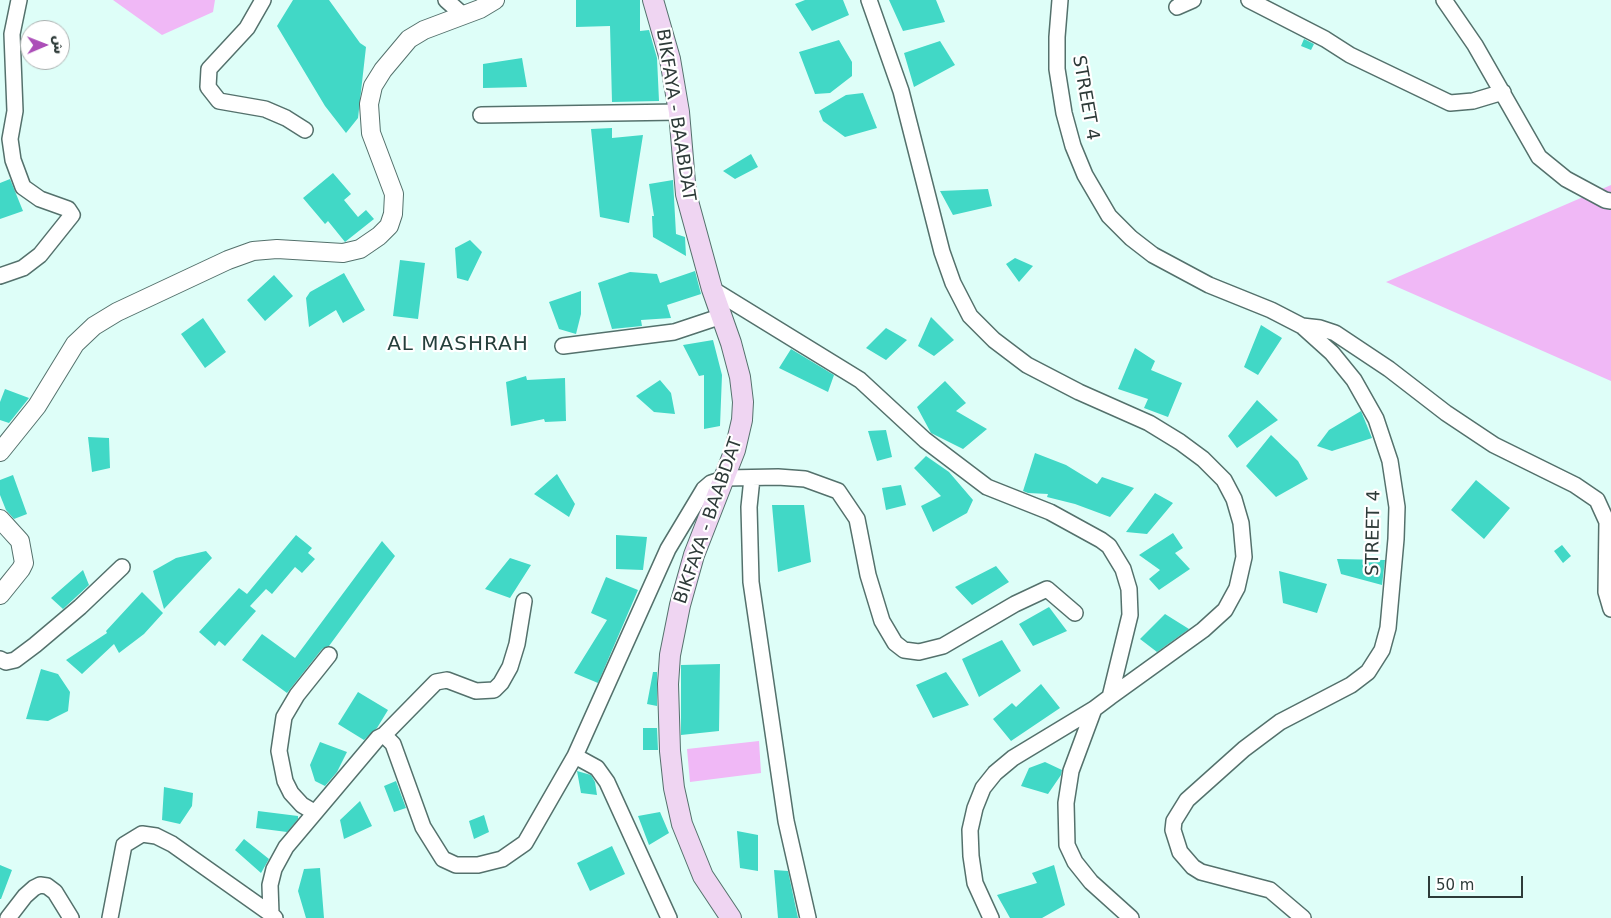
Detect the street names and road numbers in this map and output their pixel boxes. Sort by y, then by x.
street label: BIKFAYA - BAABDAT [651,27,699,203]
street label: STREET 4 [1067,54,1103,142]
street label: BIKFAYA - BAABDAT [670,435,748,607]
street label: STREET 4 [1362,490,1386,576]

